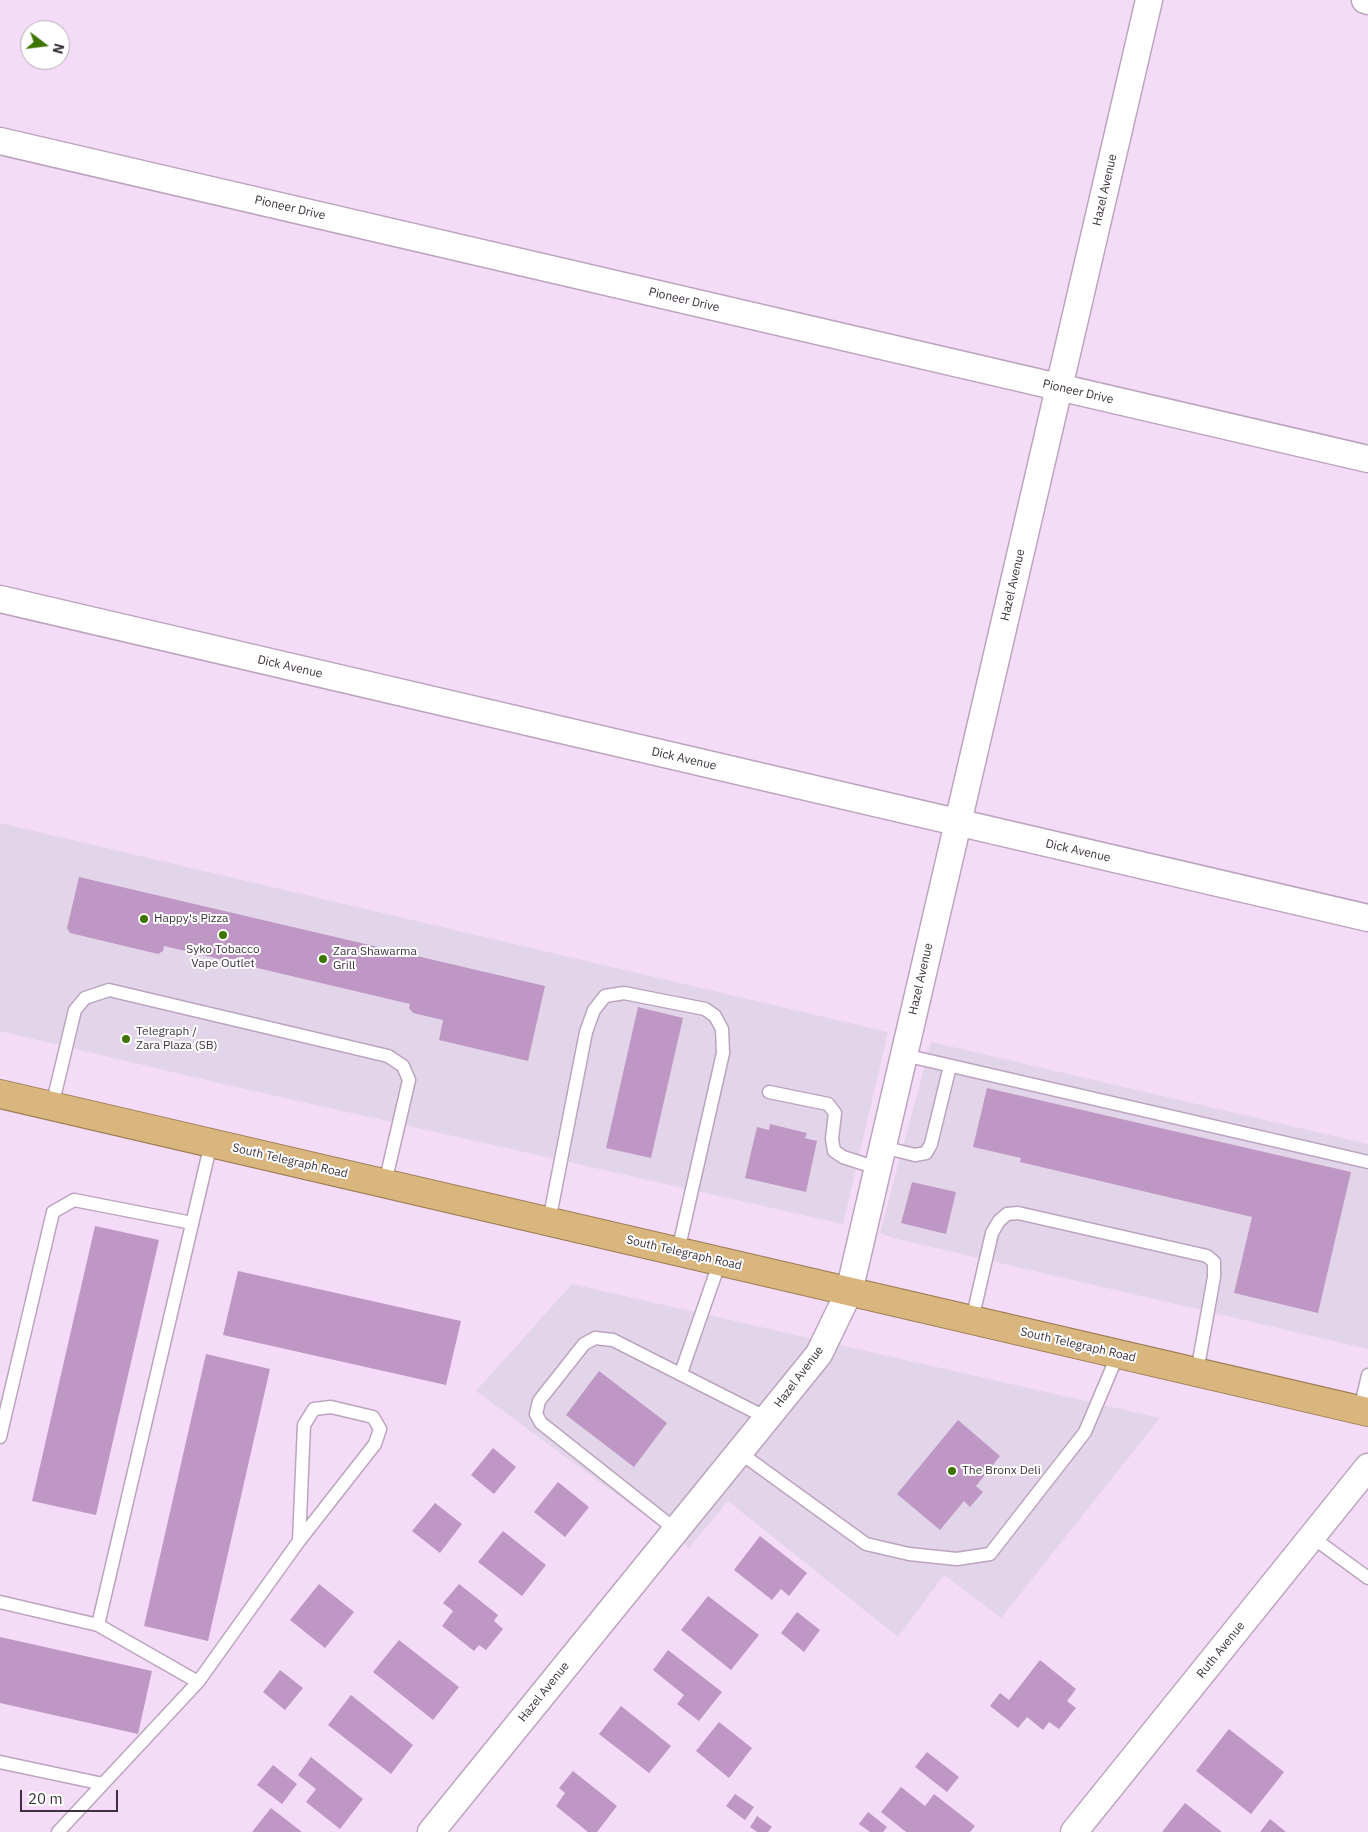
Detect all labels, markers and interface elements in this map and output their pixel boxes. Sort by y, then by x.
north arrow [20,20,70,70]
text: N [49,41,69,56]
street label: Hazel Avenue [1090,153,1120,227]
street label: Pioneer Drive [253,193,327,223]
street label: Pioneer Drive [647,285,721,315]
street label: Pioneer Drive [1041,377,1115,407]
street label: Hazel Avenue [998,548,1028,622]
street label: Dick Avenue [256,653,324,681]
street label: Dick Avenue [650,745,718,773]
street label: Dick Avenue [1044,837,1112,865]
place label: Happy's Pizza [154,912,228,926]
marker: Happy's Pizza [138,913,150,925]
marker: Syko Tobacco Vape Outlet [217,929,229,941]
street label: Hazel Avenue [906,942,936,1016]
place label: Syko Tobacco Vape Outlet [186,943,260,971]
place label: Zara Shawarma Grill [333,945,417,973]
marker: Zara Shawarma Grill [317,953,329,965]
place label: Telegraph / Zara Plaza (SB) [136,1025,218,1053]
marker: Telegraph / Zara Plaza (SB) [120,1033,132,1045]
street label: South Telegraph Road [231,1141,349,1181]
street label: South Telegraph Road [625,1233,743,1273]
street label: South Telegraph Road [1019,1325,1137,1365]
street label: Hazel Avenue [771,1343,827,1411]
place label: The Bronx Deli [962,1464,1041,1478]
marker: The Bronx Deli [946,1465,958,1477]
street label: Ruth Avenue [1194,1619,1248,1681]
street label: Hazel Avenue [515,1659,573,1725]
scale bar [22,1780,120,1812]
text: 20 m [28,1789,63,1808]

